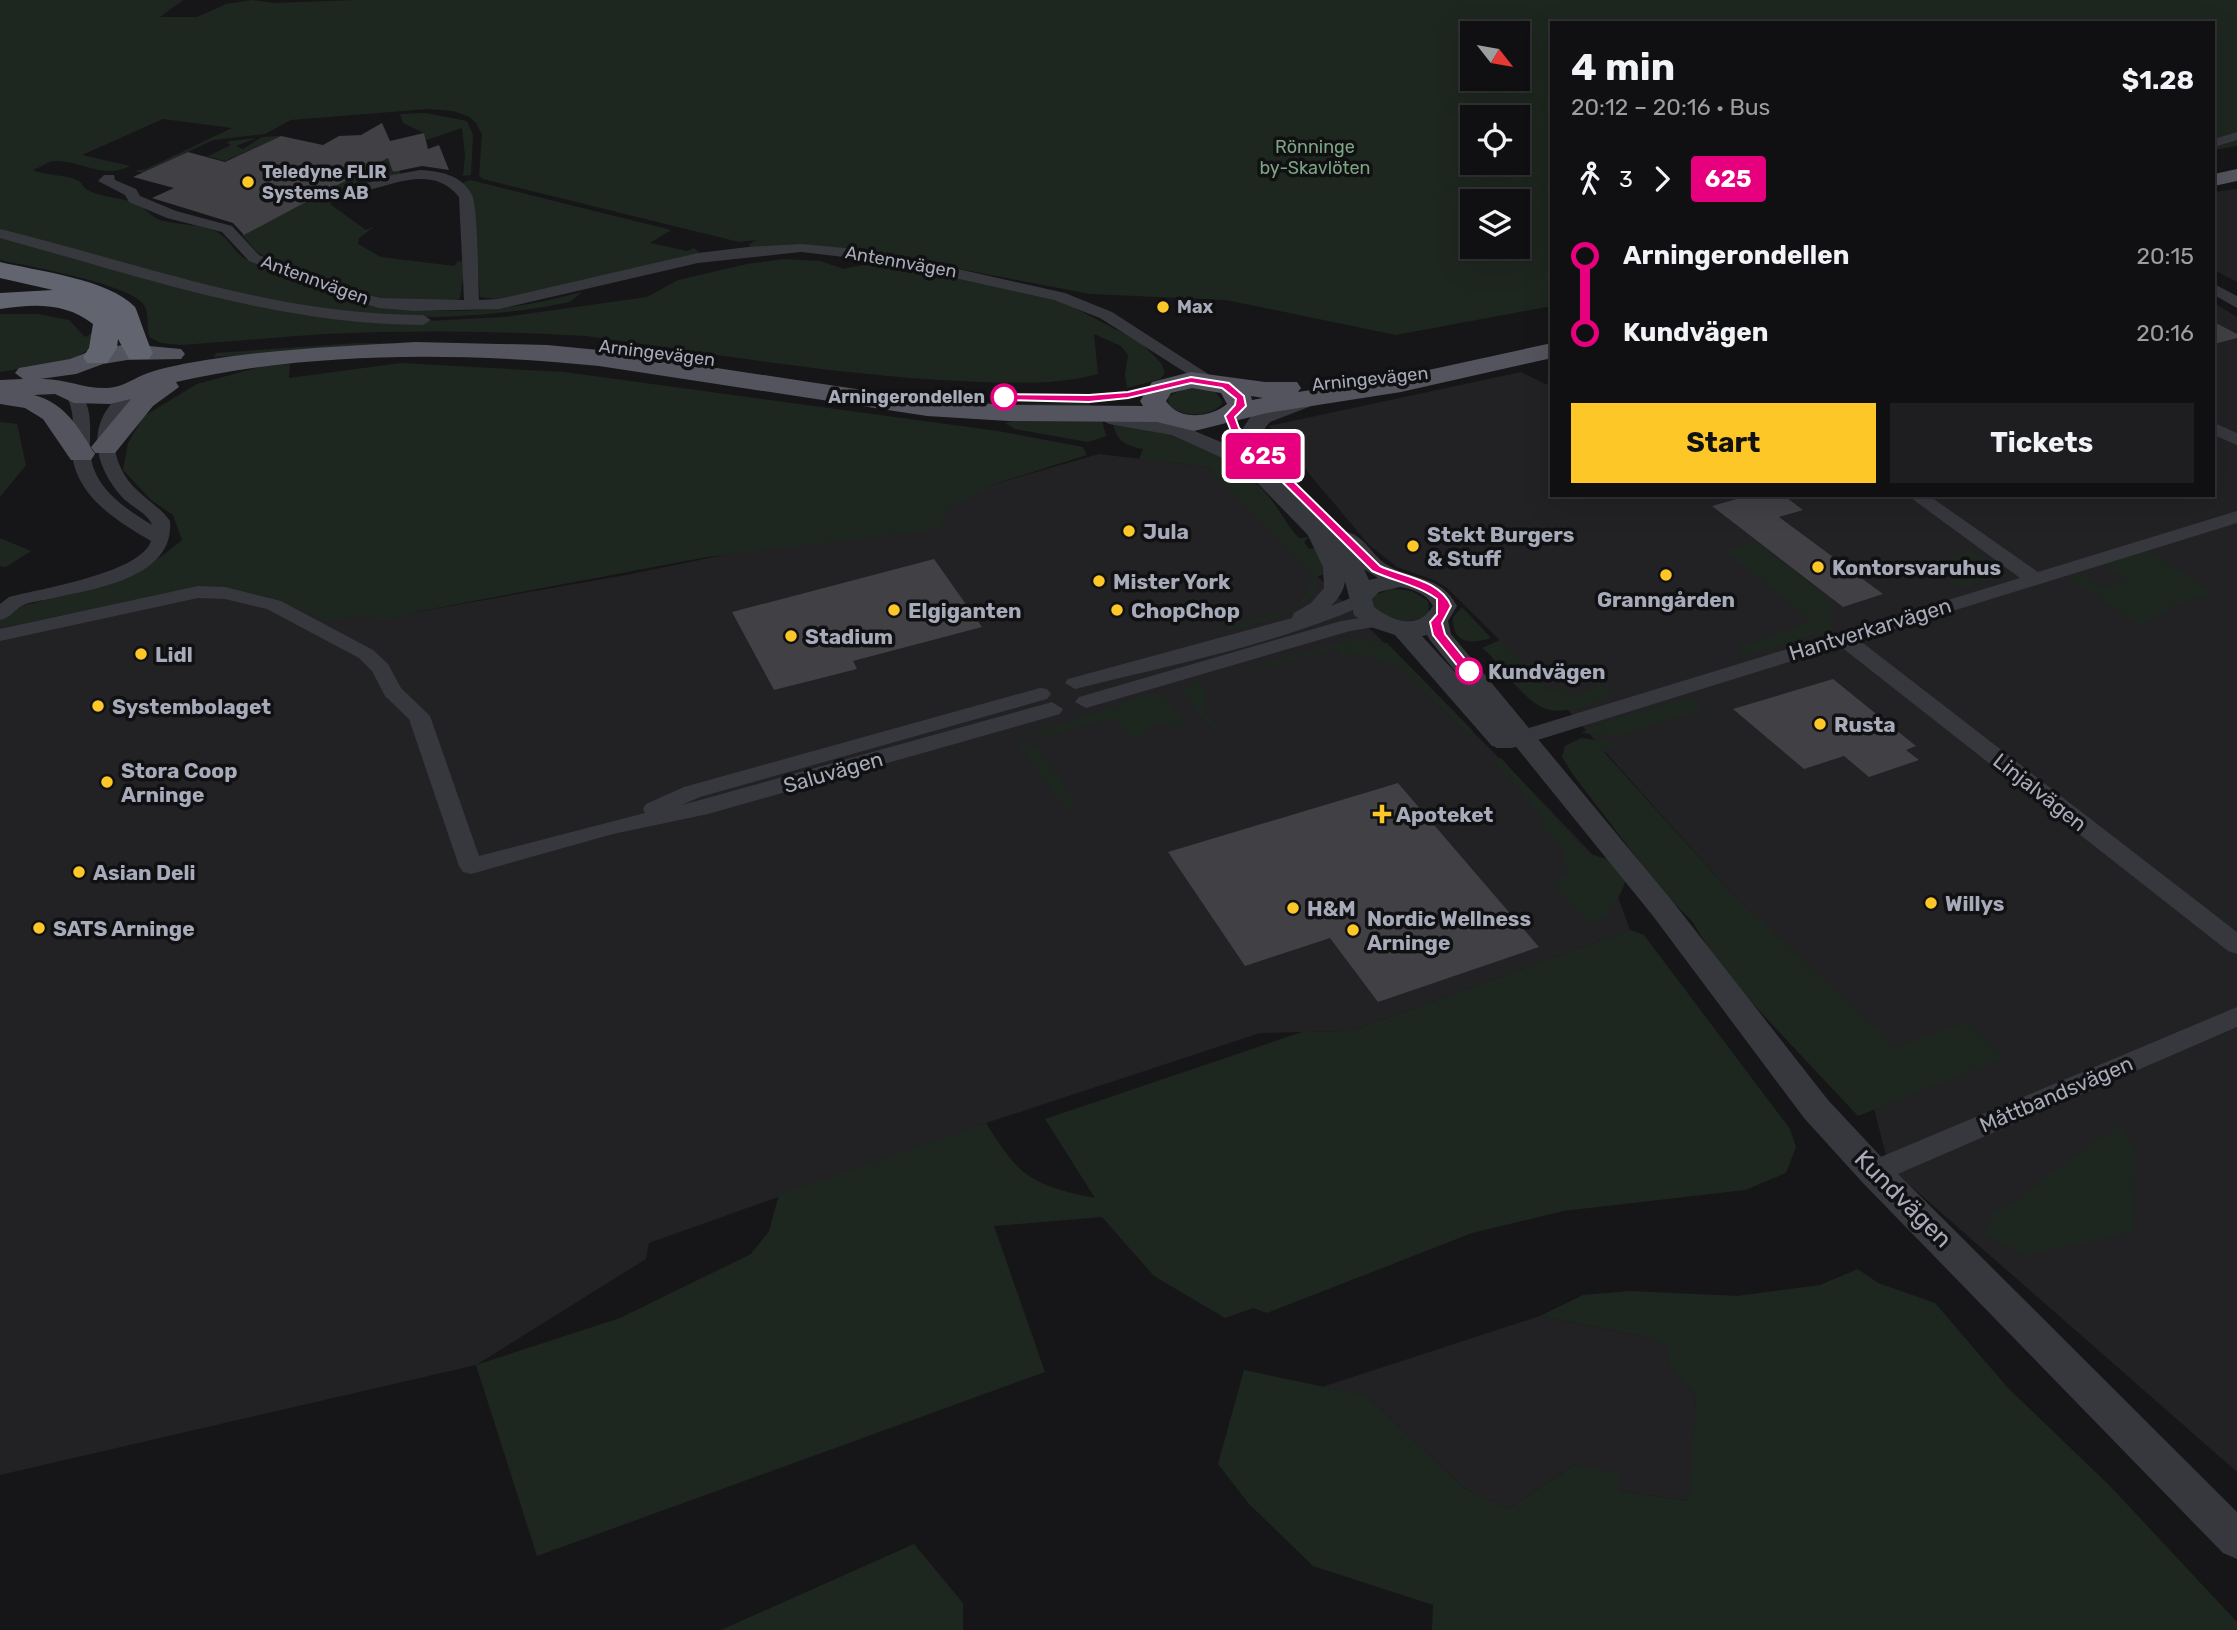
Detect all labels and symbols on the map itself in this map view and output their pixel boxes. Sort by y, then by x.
north arrow [1460,21,1530,91]
park label: Rönninge by-Skavlöten [1260,136,1370,179]
place label: Teledyne FLIR Systems AB [262,161,387,204]
marker: Teledyne FLIR Systems AB [240,174,256,190]
street label: Antennvägen [844,241,958,283]
street label: Antennvägen [258,250,372,310]
place label: Max [1177,296,1214,318]
marker: Max [1155,299,1171,315]
street label: Arningevägen [598,335,716,371]
street label: Arningevägen [1311,362,1429,396]
marker: Arningerondellen [991,384,1017,410]
place label: Arningerondellen [828,386,985,408]
line badge: 625 [1223,433,1303,479]
place label: Jula [1143,519,1189,544]
place label: Stekt Burgers & Stuff [1427,522,1574,571]
marker: Jula [1121,523,1137,539]
marker: Stekt Burgers & Stuff [1405,538,1421,554]
place label: Kontorsvaruhus [1832,555,2001,580]
marker: Kontorsvaruhus [1810,559,1826,575]
marker: Granngården [1658,567,1674,583]
place label: Mister York [1113,569,1231,594]
marker: Mister York [1091,573,1107,589]
place label: Granngården [1597,587,1735,612]
street label: Hantverkarvägen [1786,592,1954,666]
place label: Elgiganten [908,598,1022,623]
place label: ChopChop [1131,598,1240,623]
marker: Elgiganten [886,602,902,618]
marker: ChopChop [1109,602,1125,618]
place label: Stadium [805,624,893,649]
marker: Stadium [783,628,799,644]
place label: Lidl [155,642,193,667]
marker: Lidl [133,646,149,662]
marker: Kundvägen [1456,658,1482,684]
place label: Kundvägen [1488,659,1605,684]
place label: Systembolaget [112,694,271,719]
marker: Systembolaget [90,698,106,714]
place label: Rusta [1834,712,1896,737]
marker: Rusta [1812,716,1828,732]
street label: Saluvägen [780,746,886,798]
street label: Linjalvägen [1988,748,2092,836]
place label: Stora Coop Arninge [121,758,237,807]
marker: Stora Coop Arninge [99,774,115,790]
place label: Apoteket [1396,802,1494,827]
marker: Apoteket [1374,806,1390,822]
place label: Asian Deli [93,860,196,885]
marker: Asian Deli [71,864,87,880]
place label: Willys [1945,891,2004,916]
marker: Willys [1923,895,1939,911]
place label: H&M [1307,896,1356,921]
marker: H&M [1285,900,1301,916]
place label: Nordic Wellness Arninge [1367,906,1531,955]
place label: SATS Arninge [53,916,195,941]
marker: SATS Arninge [31,920,47,936]
marker: Nordic Wellness Arninge [1345,922,1361,938]
street label: Måttbandsvägen [1976,1050,2136,1138]
street label: Kundvägen [1849,1145,1957,1253]

